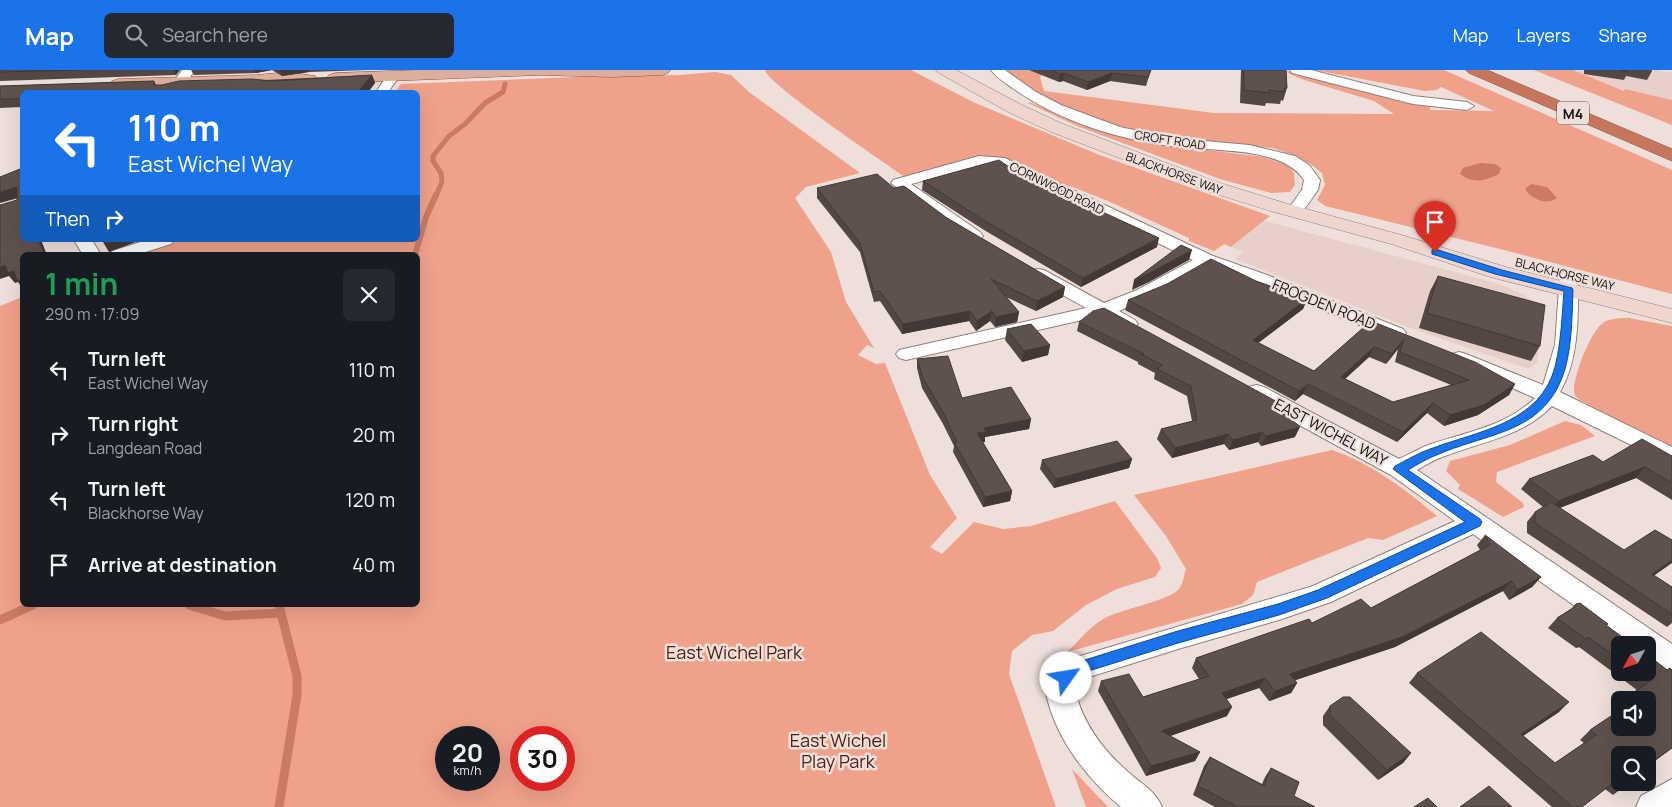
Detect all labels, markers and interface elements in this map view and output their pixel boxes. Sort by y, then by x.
search box [104,13,454,58]
text: Map [25,19,74,52]
icon: search [122,21,150,49]
text: Search here [162,22,268,48]
text: Map [1453,23,1488,47]
text: Layers [1516,23,1570,47]
text: Share [1598,23,1647,47]
road number: M4 [1557,102,1589,124]
text: 110 m [128,104,220,152]
icon: left [45,110,110,175]
street label: CROFT ROAD [1133,126,1207,154]
street label: BLACKHORSE WAY [1123,148,1225,198]
text: East Wichel Way [128,149,293,179]
street label: CORNWOOD ROAD [1007,158,1107,218]
pin [1414,201,1456,252]
icon: right [100,205,128,233]
text: Then [45,206,90,232]
icon: arrive [1421,208,1449,236]
street label: BLACKHORSE WAY [1514,253,1617,295]
text: 1 min [45,263,118,304]
button: close [343,269,395,321]
street label: FROGDEN ROAD [1269,274,1379,334]
text: 290 m · 17:09 [45,303,139,325]
text: Turn left [88,346,166,372]
icon: left [45,356,73,384]
text: 110 m [349,357,395,383]
text: East Wichel Way [88,372,208,394]
street label: EAST WICHEL WAY [1271,393,1392,471]
text: Turn right [88,411,178,437]
icon: right [45,421,73,449]
text: 20 m [353,422,395,448]
text: Langdean Road [88,437,202,459]
text: Turn left [88,476,166,502]
icon: left [45,486,73,514]
text: 120 m [345,487,395,513]
text: Blackhorse Way [88,502,204,524]
icon: arrive [45,551,73,579]
text: Arrive at destination [88,552,277,578]
text: 40 m [352,552,395,578]
north arrow [1611,636,1656,681]
map controls [1611,636,1656,791]
park label: East Wichel Park [666,640,803,664]
position arrow [1039,651,1091,703]
button: sound [1611,691,1656,736]
speed limit sign: 30 [510,726,575,791]
park label: East Wichel Play Park [790,728,886,773]
text: 20 [452,735,483,770]
button: search [1611,746,1656,791]
text: km/h [454,762,481,779]

